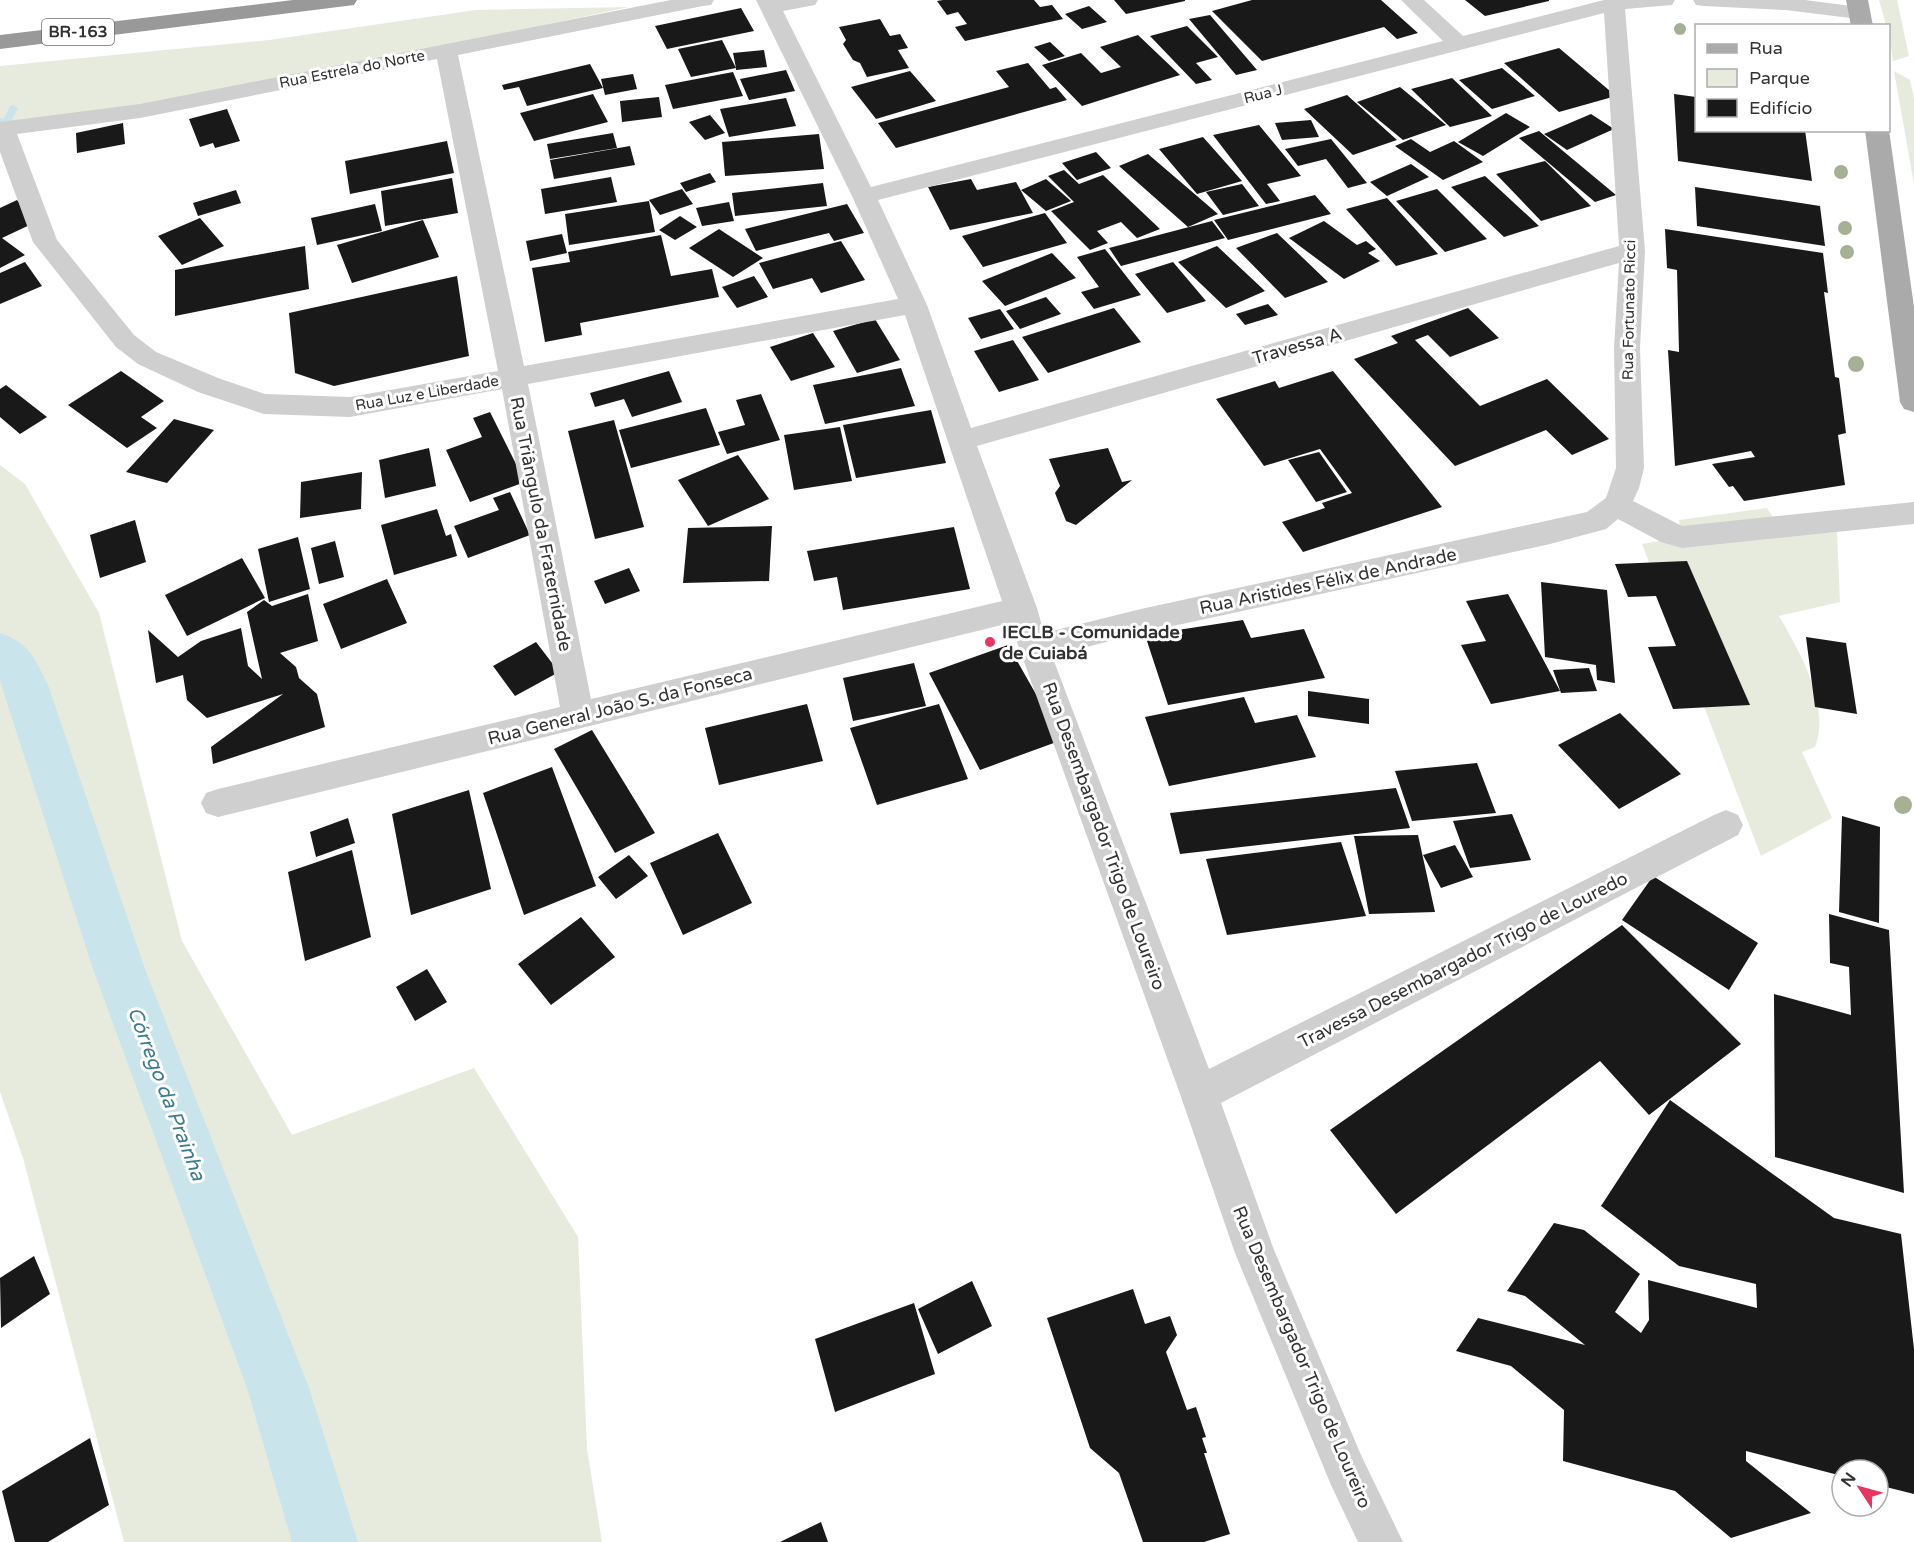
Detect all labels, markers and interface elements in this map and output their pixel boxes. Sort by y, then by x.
road number: BR-163 [42,19,114,45]
legend [1695,24,1890,132]
text: Rua [1749,37,1783,59]
street label: Rua Estrela do Norte [278,46,426,92]
text: Parque [1749,67,1810,89]
street label: Rua J [1242,81,1284,107]
text: Edifício [1749,97,1813,119]
street label: Rua Fortunato Ricci [1619,240,1639,380]
street label: Travessa A [1250,323,1344,369]
street label: Rua Luz e Liberdade [354,372,500,414]
street label: Rua Triângulo da Fraternidade [505,395,577,653]
street label: Rua Aristides Félix de Andrade [1197,543,1459,619]
place label: IECLB - Comunidade de Cuiabá [1002,621,1180,664]
marker: IECLB - Comunidade de Cuiabá [983,635,997,649]
street label: Rua General João S. da Fonseca [485,662,755,750]
street label: Rua Desembargador Trigo de Loureiro [1038,679,1170,993]
street label: Travessa Desembargador Trigo de Louredo [1295,867,1631,1053]
water label: Córrego da Prainha [122,1004,210,1185]
street label: Rua Desembargador Trigo de Loureiro [1228,1203,1376,1512]
north arrow [1830,1458,1890,1518]
text: N [1837,1469,1861,1491]

